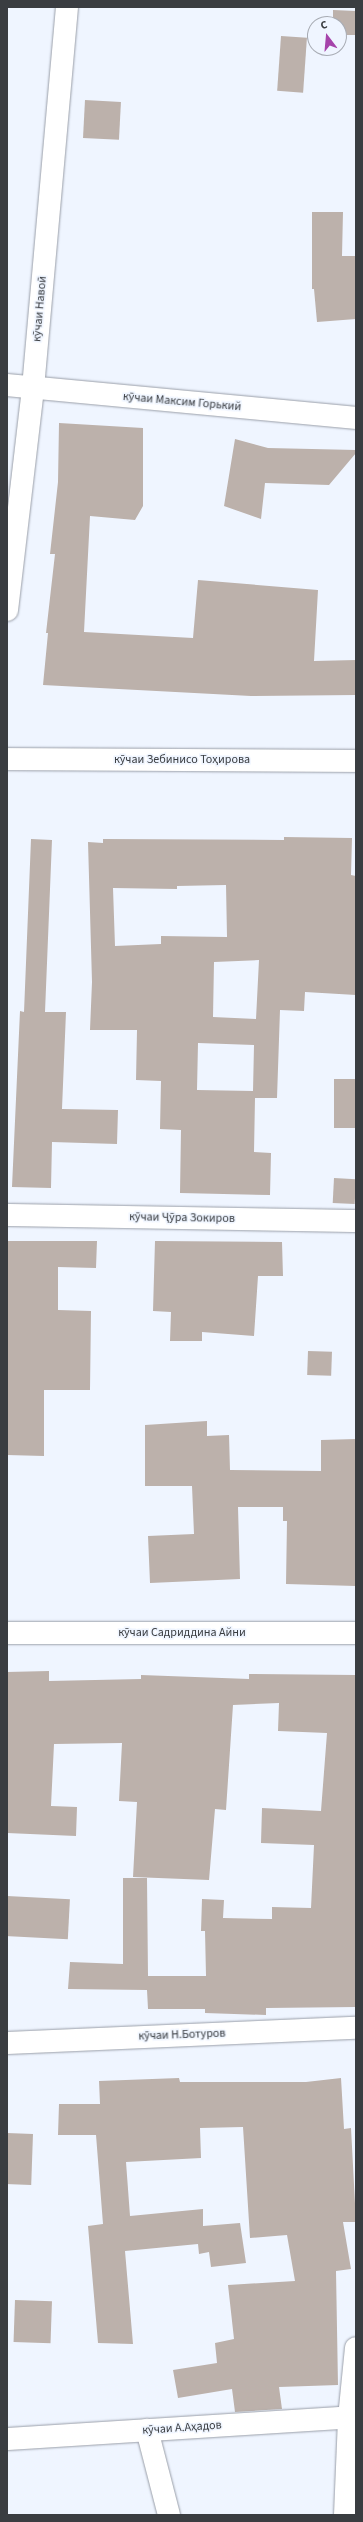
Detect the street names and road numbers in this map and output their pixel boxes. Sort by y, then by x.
street label: кӯчаи Навоӣ [30,275,50,343]
street label: кӯчаи Максим Горький [122,390,242,414]
street label: кӯчаи Зебинисо Тоҳирова [114,753,250,767]
street label: кӯчаи Ҷӯра Зокиров [129,1210,235,1226]
street label: кӯчаи Садриддина Айни [118,1626,246,1640]
street label: кӯчаи Н.Ботуров [138,2026,226,2044]
street label: кӯчаи А.Аҳадов [142,2418,222,2438]

